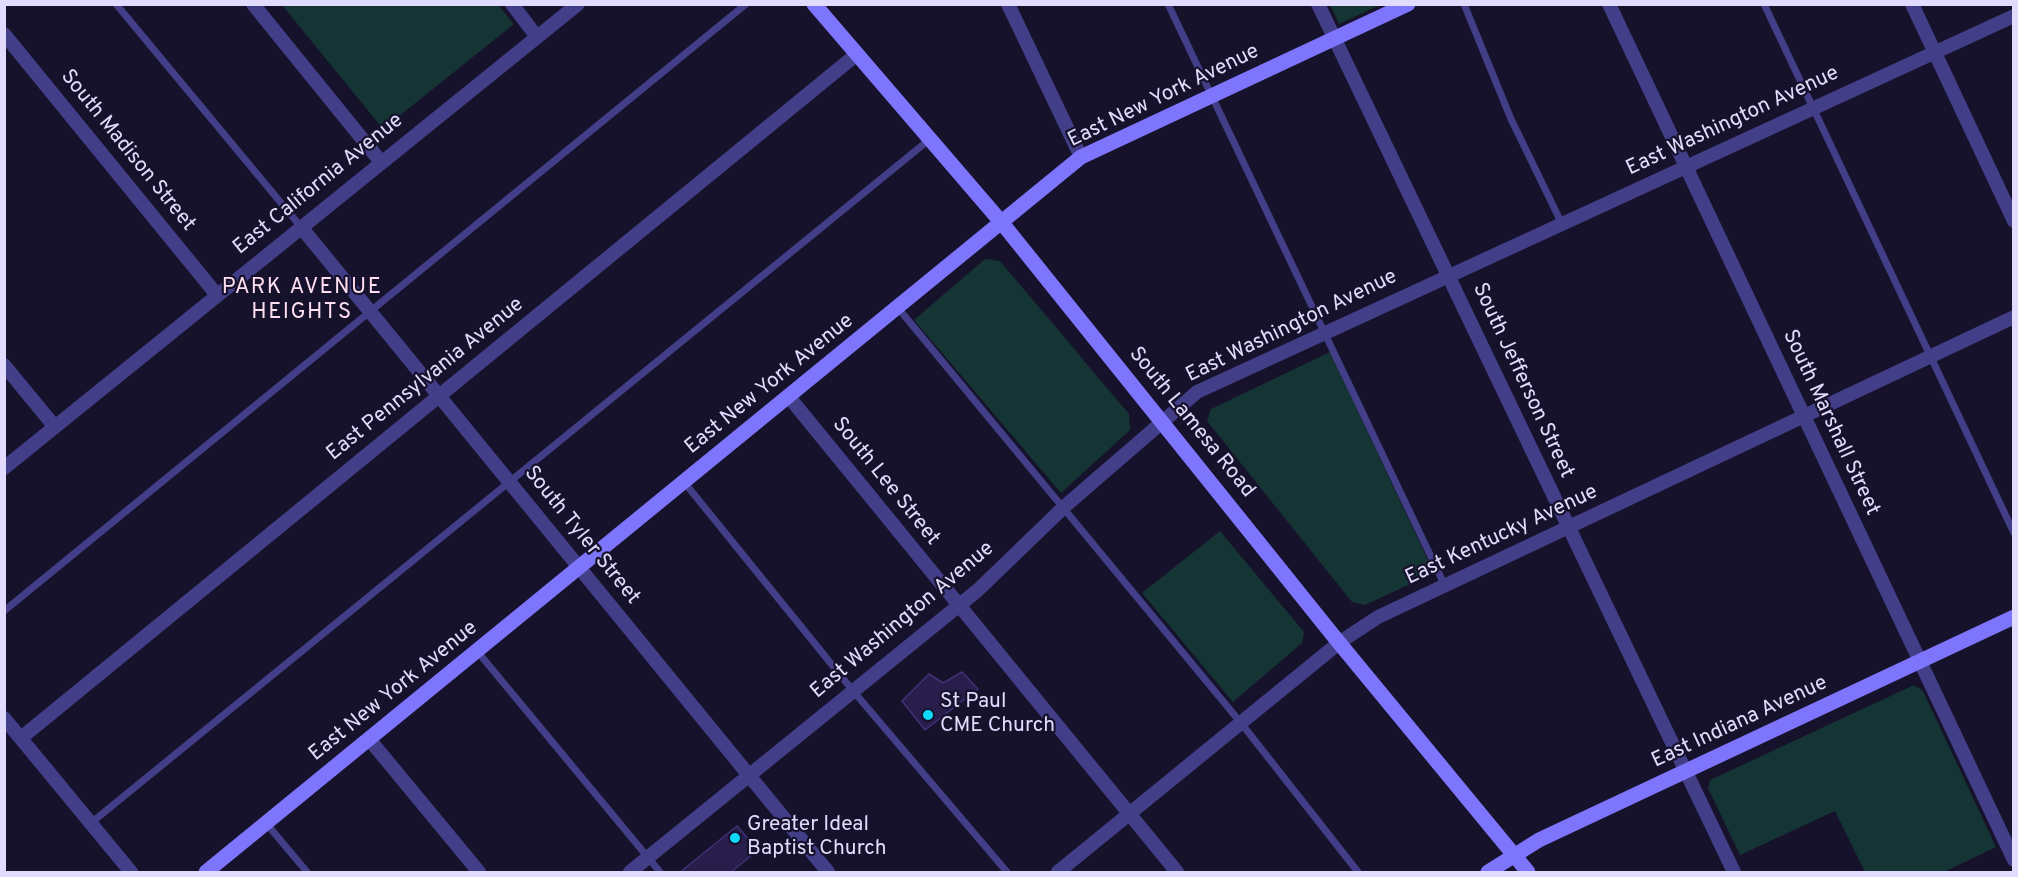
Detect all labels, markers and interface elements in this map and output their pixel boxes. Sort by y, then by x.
street label: East New York Avenue [1064,40,1264,154]
street label: East Washington Avenue [1623,62,1843,182]
street label: South Madison Street [54,65,200,237]
street label: East California Avenue [229,109,409,261]
street label: East Washington Avenue [1182,265,1402,389]
district label: PARK AVENUE HEIGHTS [222,276,382,328]
street label: South Jefferson Street [1466,280,1578,482]
street label: East Pennsylvania Avenue [323,293,529,467]
street label: East New York Avenue [681,309,859,461]
street label: South Marshall Street [1776,326,1884,520]
street label: South Lamesa Road [1123,343,1259,503]
street label: South Lee Street [826,413,944,551]
street label: South Tyler Street [518,462,644,610]
street label: East Kentucky Avenue [1402,480,1602,592]
street label: East Washington Avenue [806,537,1000,705]
street label: East New York Avenue [305,616,483,768]
street label: East Indiana Avenue [1648,671,1832,775]
place label: St Paul CME Church [940,690,1055,740]
marker: St Paul CME Church [921,708,935,722]
place label: Greater Ideal Baptist Church [747,813,887,863]
marker: Greater Ideal Baptist Church [728,831,742,845]

